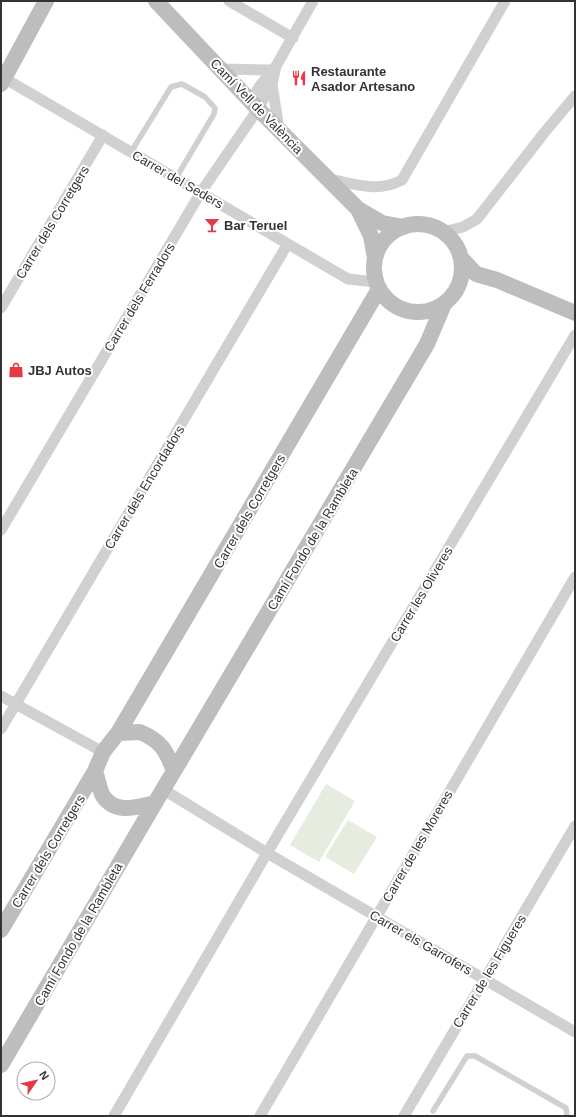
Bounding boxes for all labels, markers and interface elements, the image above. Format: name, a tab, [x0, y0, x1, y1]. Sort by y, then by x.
street label: Camí Vell de València	[207, 56, 306, 158]
place label: Restaurante Asador Artesano	[311, 64, 415, 94]
restaurant icon: Restaurante Asador Artesano	[290, 69, 308, 87]
street label: Carrer del Seders	[130, 147, 226, 212]
street label: Carrer dels Corretgers	[13, 163, 92, 282]
bar icon: Bar Teruel	[203, 216, 221, 234]
place label: Bar Teruel	[224, 218, 287, 233]
street label: Carrer dels Ferradors	[101, 240, 178, 354]
shop icon: JBJ Autos	[7, 361, 25, 379]
place label: JBJ Autos	[28, 363, 92, 378]
street label: Carrer dels Encordadors	[102, 422, 188, 552]
street label: Carrer dels Corretgers	[211, 451, 289, 571]
street label: Camí Fondo de la Rambleta	[264, 465, 361, 613]
street label: Carrer les Oliveres	[387, 544, 456, 645]
street label: Carrer de les Moreres	[379, 787, 456, 905]
street label: Carrer dels Corretgers	[9, 792, 88, 911]
street label: Camí Fondo de la Rambleta	[31, 859, 126, 1008]
street label: Carrer els Garrofers	[367, 907, 475, 978]
street label: Carrer de les Figueres	[450, 912, 529, 1031]
north arrow	[16, 1061, 56, 1101]
text: N	[37, 1069, 52, 1082]

